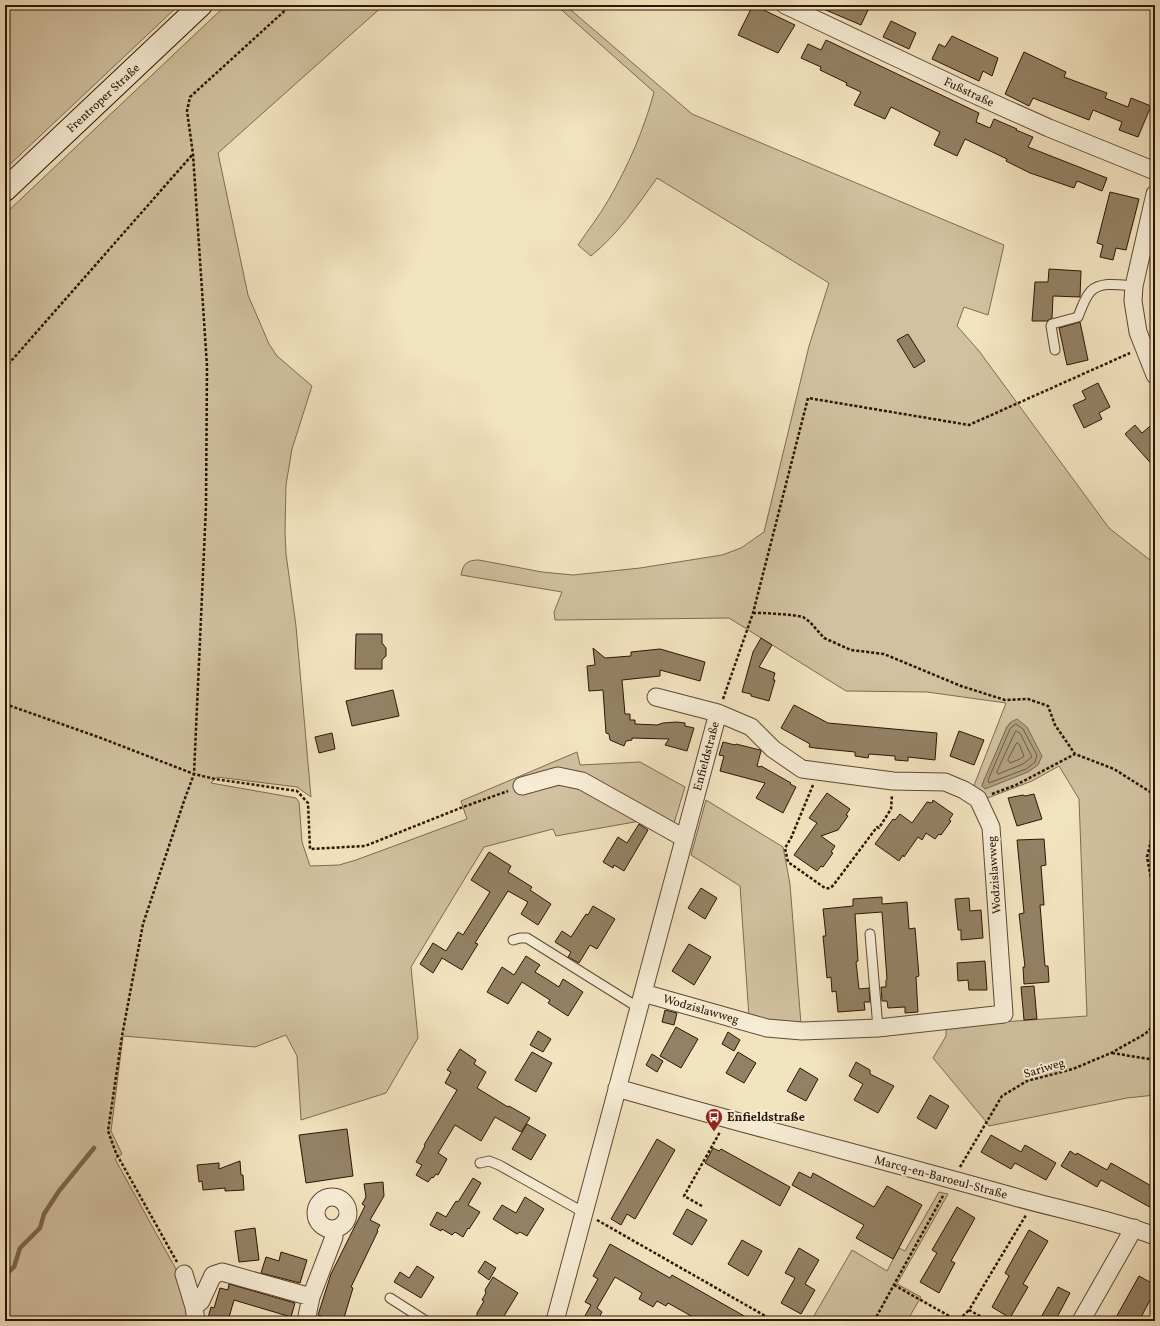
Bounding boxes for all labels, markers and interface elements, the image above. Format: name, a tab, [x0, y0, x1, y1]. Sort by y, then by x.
street label: Frentroper Straße	[64, 60, 144, 137]
street label: Fußstraße	[941, 74, 996, 112]
street label: Enfieldstraße	[690, 720, 724, 793]
street label: Wodzislawweg	[984, 835, 1006, 915]
street label: Wodzislawweg	[661, 991, 741, 1028]
street label: Sariweg	[1022, 1055, 1067, 1083]
bus stop icon: Enfieldstraße	[704, 1107, 724, 1132]
place label: Enfieldstraße	[727, 1110, 805, 1126]
street label: Marcq-en-Baroeul-Straße	[872, 1152, 1009, 1204]

